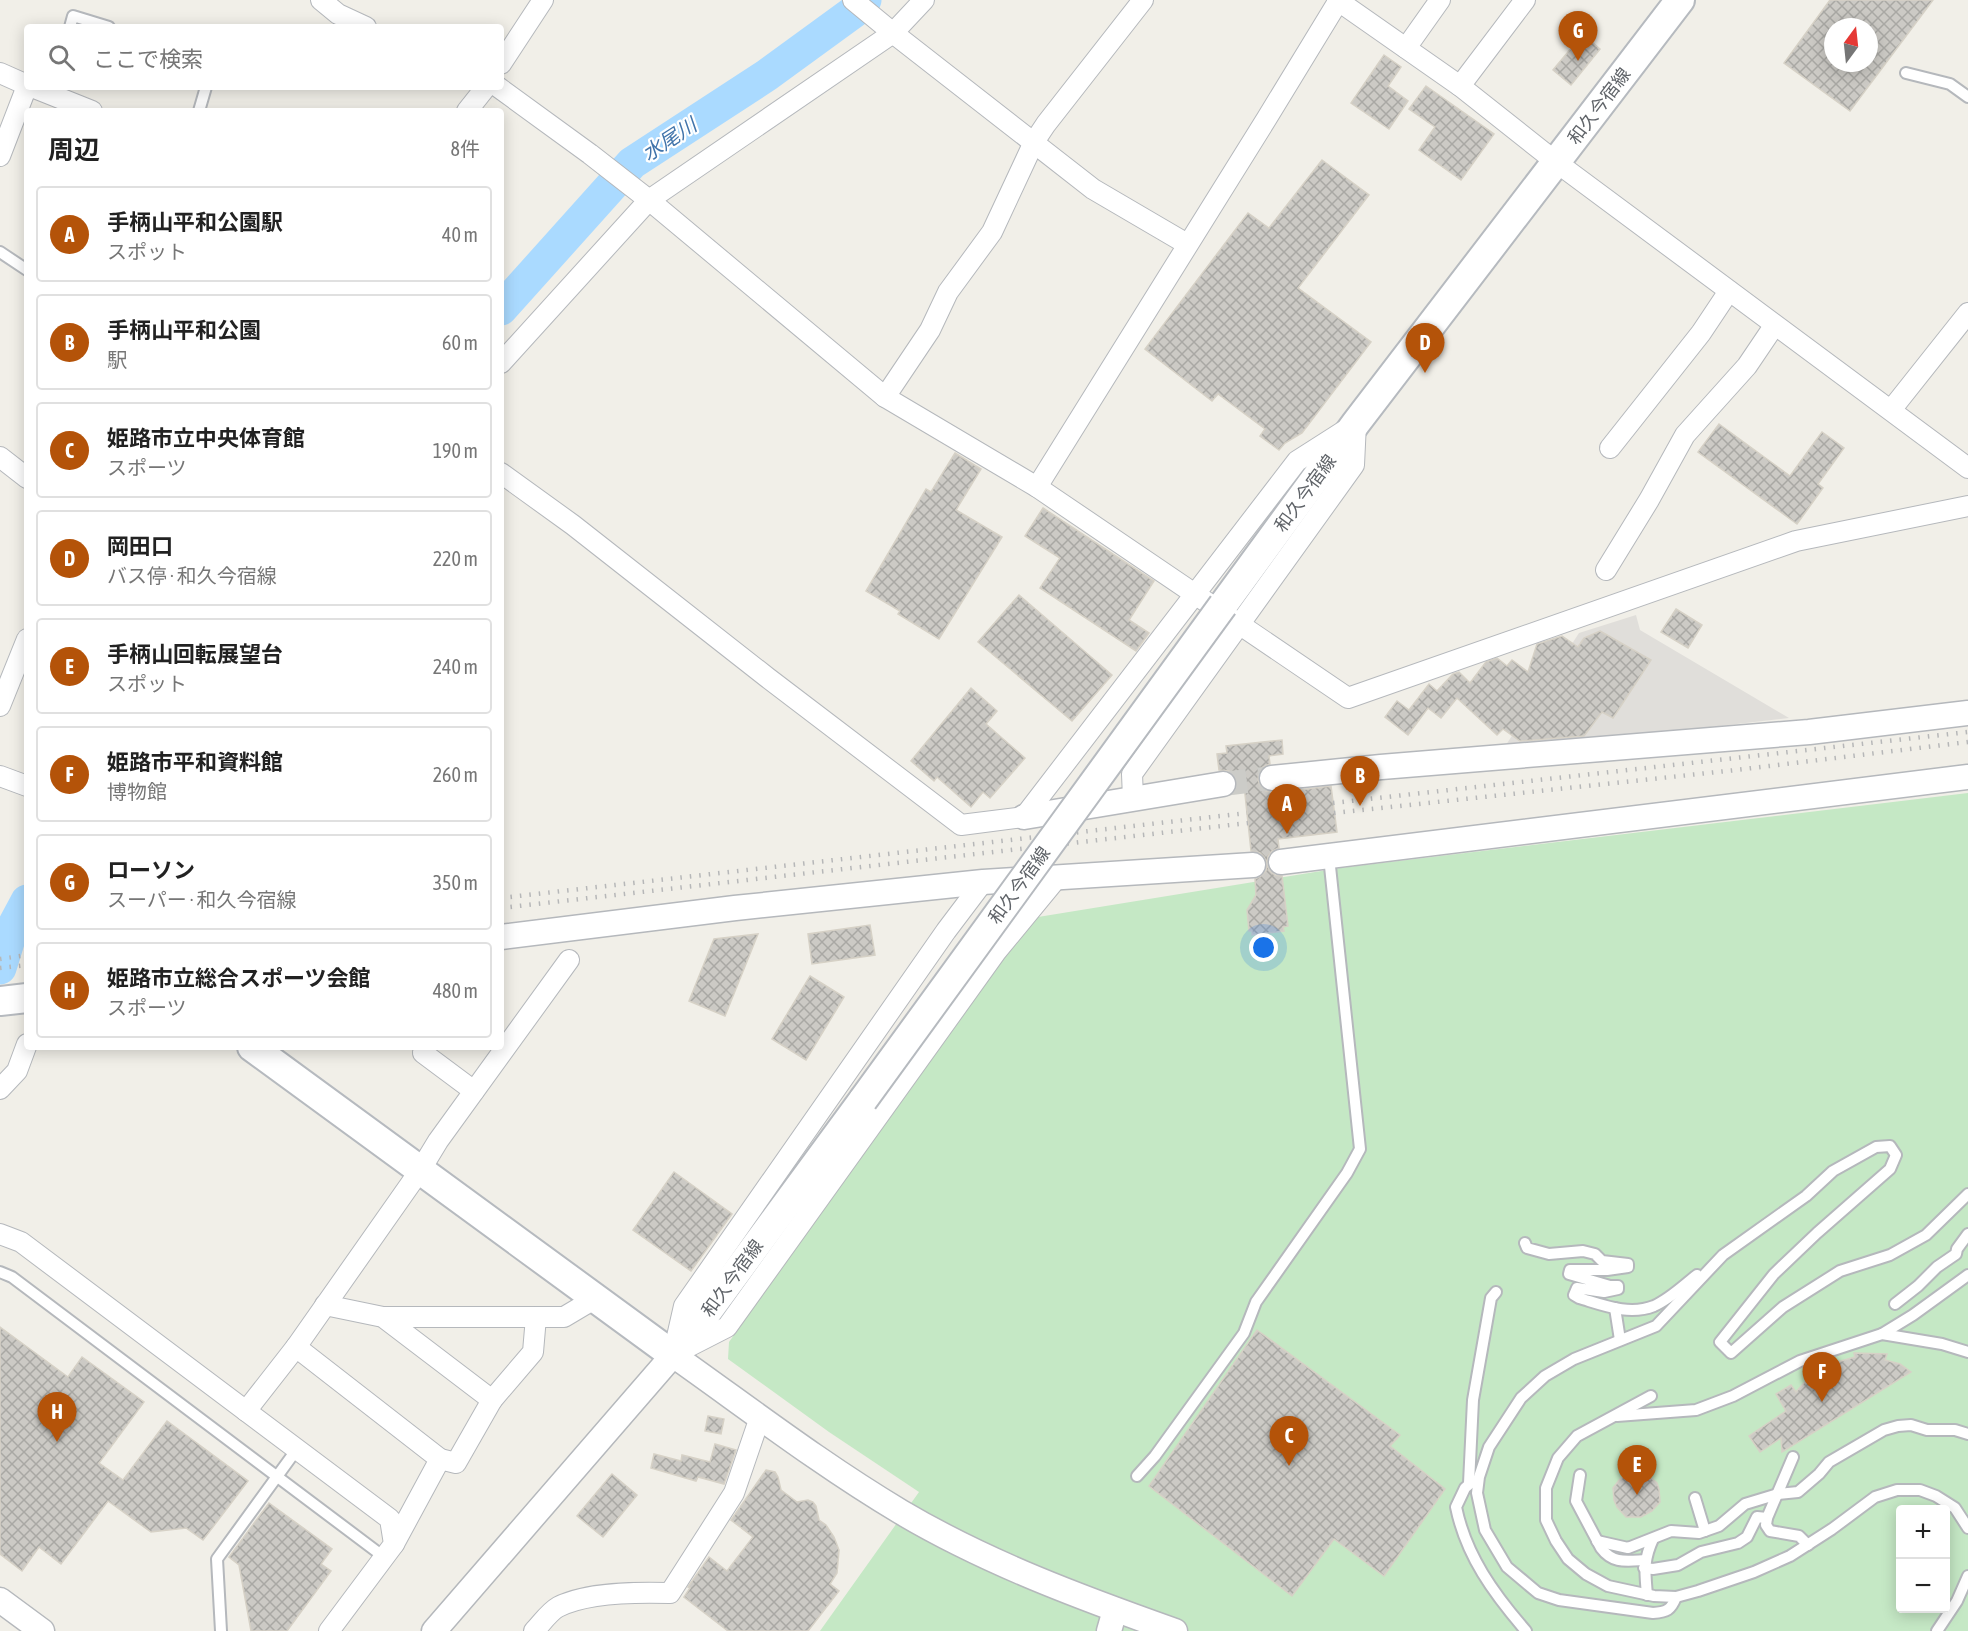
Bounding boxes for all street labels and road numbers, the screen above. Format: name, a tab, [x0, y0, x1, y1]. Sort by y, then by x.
street label: 和久今宿線	[1564, 64, 1634, 148]
street label: 和久今宿線	[1270, 450, 1340, 536]
street label: 和久今宿線	[984, 842, 1054, 928]
street label: 和久今宿線	[697, 1235, 767, 1321]

